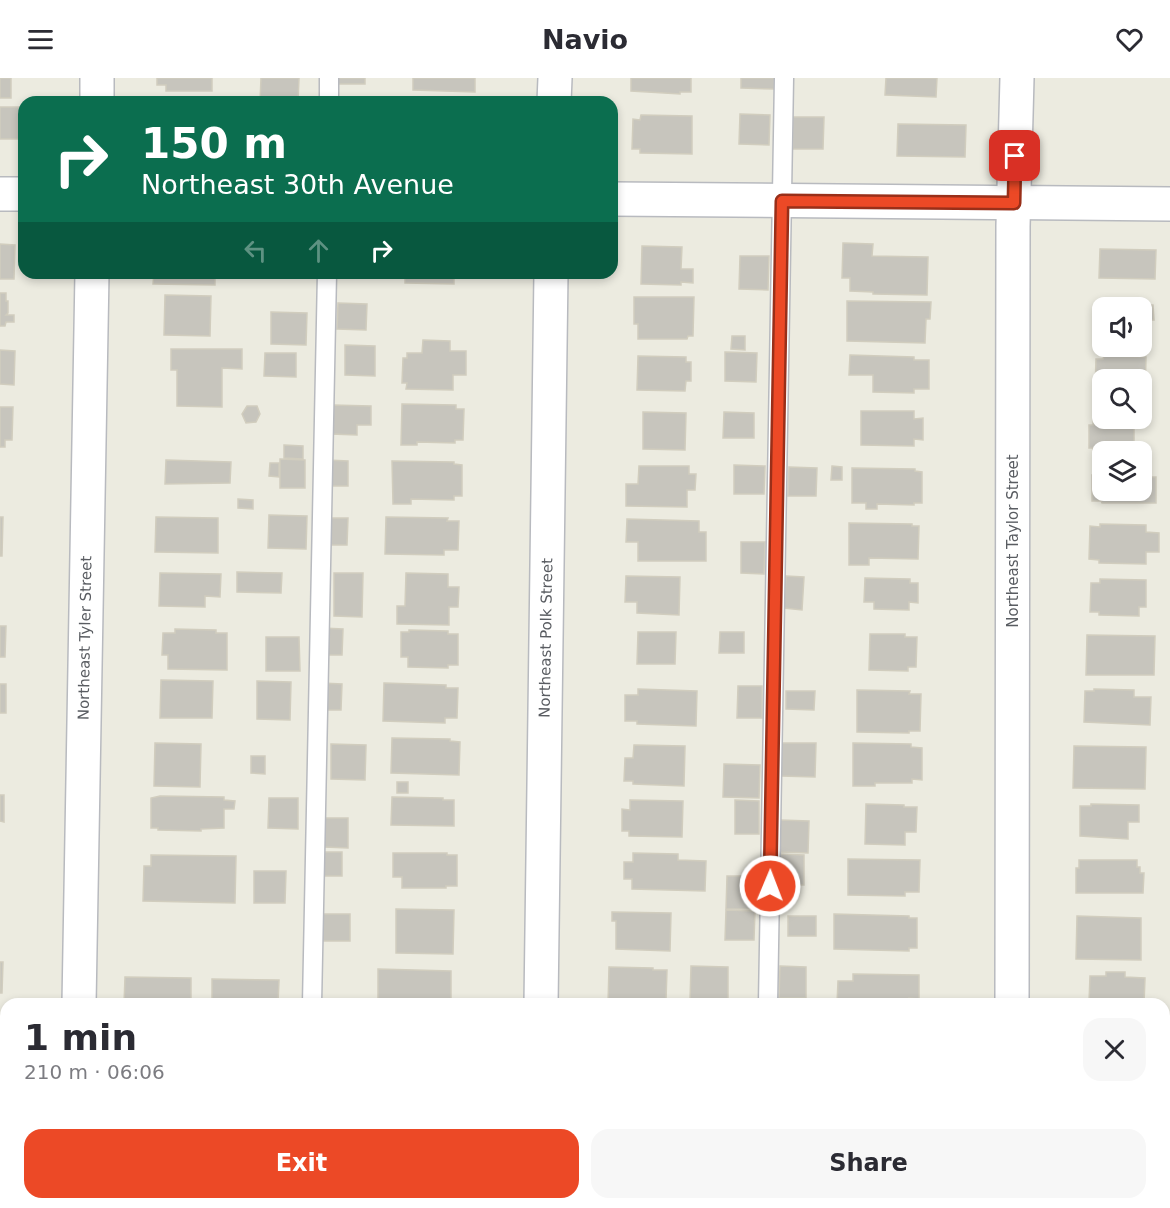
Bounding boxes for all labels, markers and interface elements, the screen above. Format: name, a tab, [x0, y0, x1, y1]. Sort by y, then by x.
icon: menu	[24, 23, 57, 56]
icon: heart	[1113, 23, 1146, 56]
text: Navio	[542, 24, 628, 55]
text: 150 m	[141, 119, 287, 168]
icon: right	[42, 120, 120, 198]
pin	[989, 130, 1040, 181]
icon: arrive	[998, 139, 1031, 172]
text: Northeast 30th Avenue	[141, 169, 454, 200]
icon: left	[239, 234, 272, 267]
icon: ahead	[302, 234, 335, 267]
icon: right	[365, 234, 398, 267]
map controls	[1092, 297, 1152, 501]
button: sound	[1092, 297, 1152, 357]
button: search	[1092, 369, 1152, 429]
button: layers	[1092, 441, 1152, 501]
street label: Northeast Taylor Street	[1004, 454, 1022, 628]
street label: Northeast Tyler Street	[75, 556, 95, 720]
street label: Northeast Polk Street	[536, 558, 556, 718]
position arrow	[738, 854, 802, 918]
text: 1 min	[24, 1017, 137, 1058]
button: close	[1083, 1018, 1146, 1081]
text: 210 m · 06:06	[24, 1060, 165, 1084]
button: Exit	[24, 1129, 579, 1198]
button: Share	[591, 1129, 1146, 1198]

